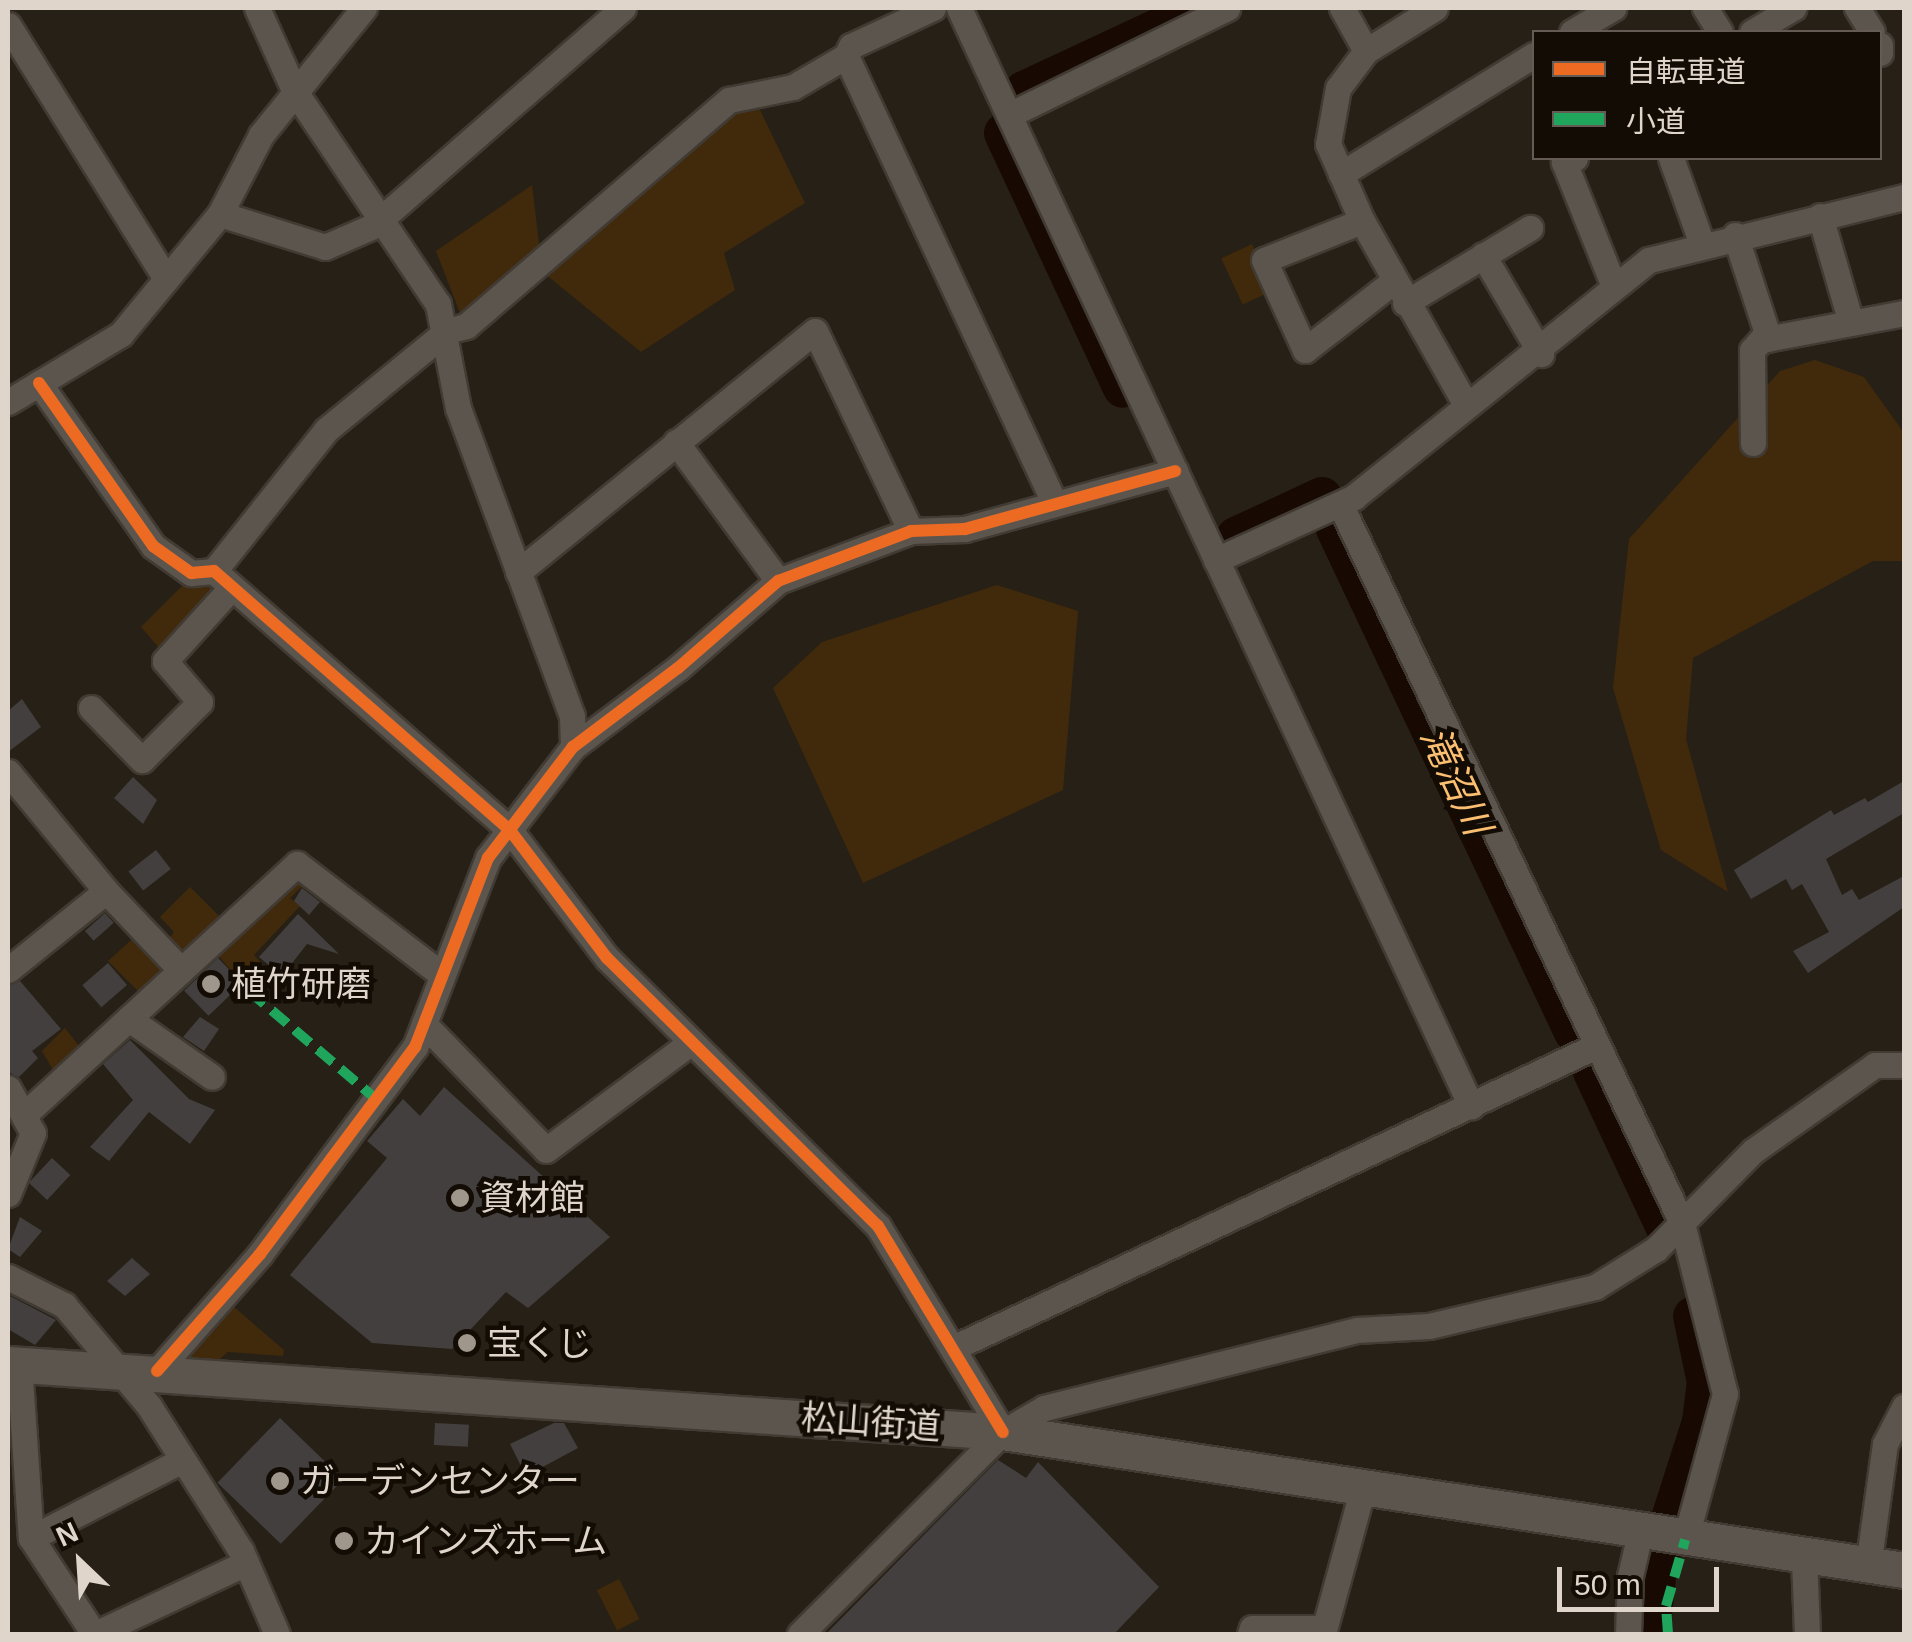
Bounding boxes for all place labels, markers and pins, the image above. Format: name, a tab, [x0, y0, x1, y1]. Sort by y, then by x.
place label: 植竹研磨	[231, 963, 371, 1005]
marker: 植竹研磨	[200, 973, 222, 995]
place label: 資材館	[480, 1177, 585, 1219]
marker: 資材館	[449, 1187, 471, 1209]
place label: 宝くじ	[487, 1322, 592, 1364]
marker: 宝くじ	[456, 1332, 478, 1354]
place label: ガーデンセンター	[300, 1460, 580, 1502]
marker: ガーデンセンター	[269, 1470, 291, 1492]
place label: カインズホーム	[364, 1520, 609, 1562]
marker: カインズホーム	[333, 1530, 355, 1552]

